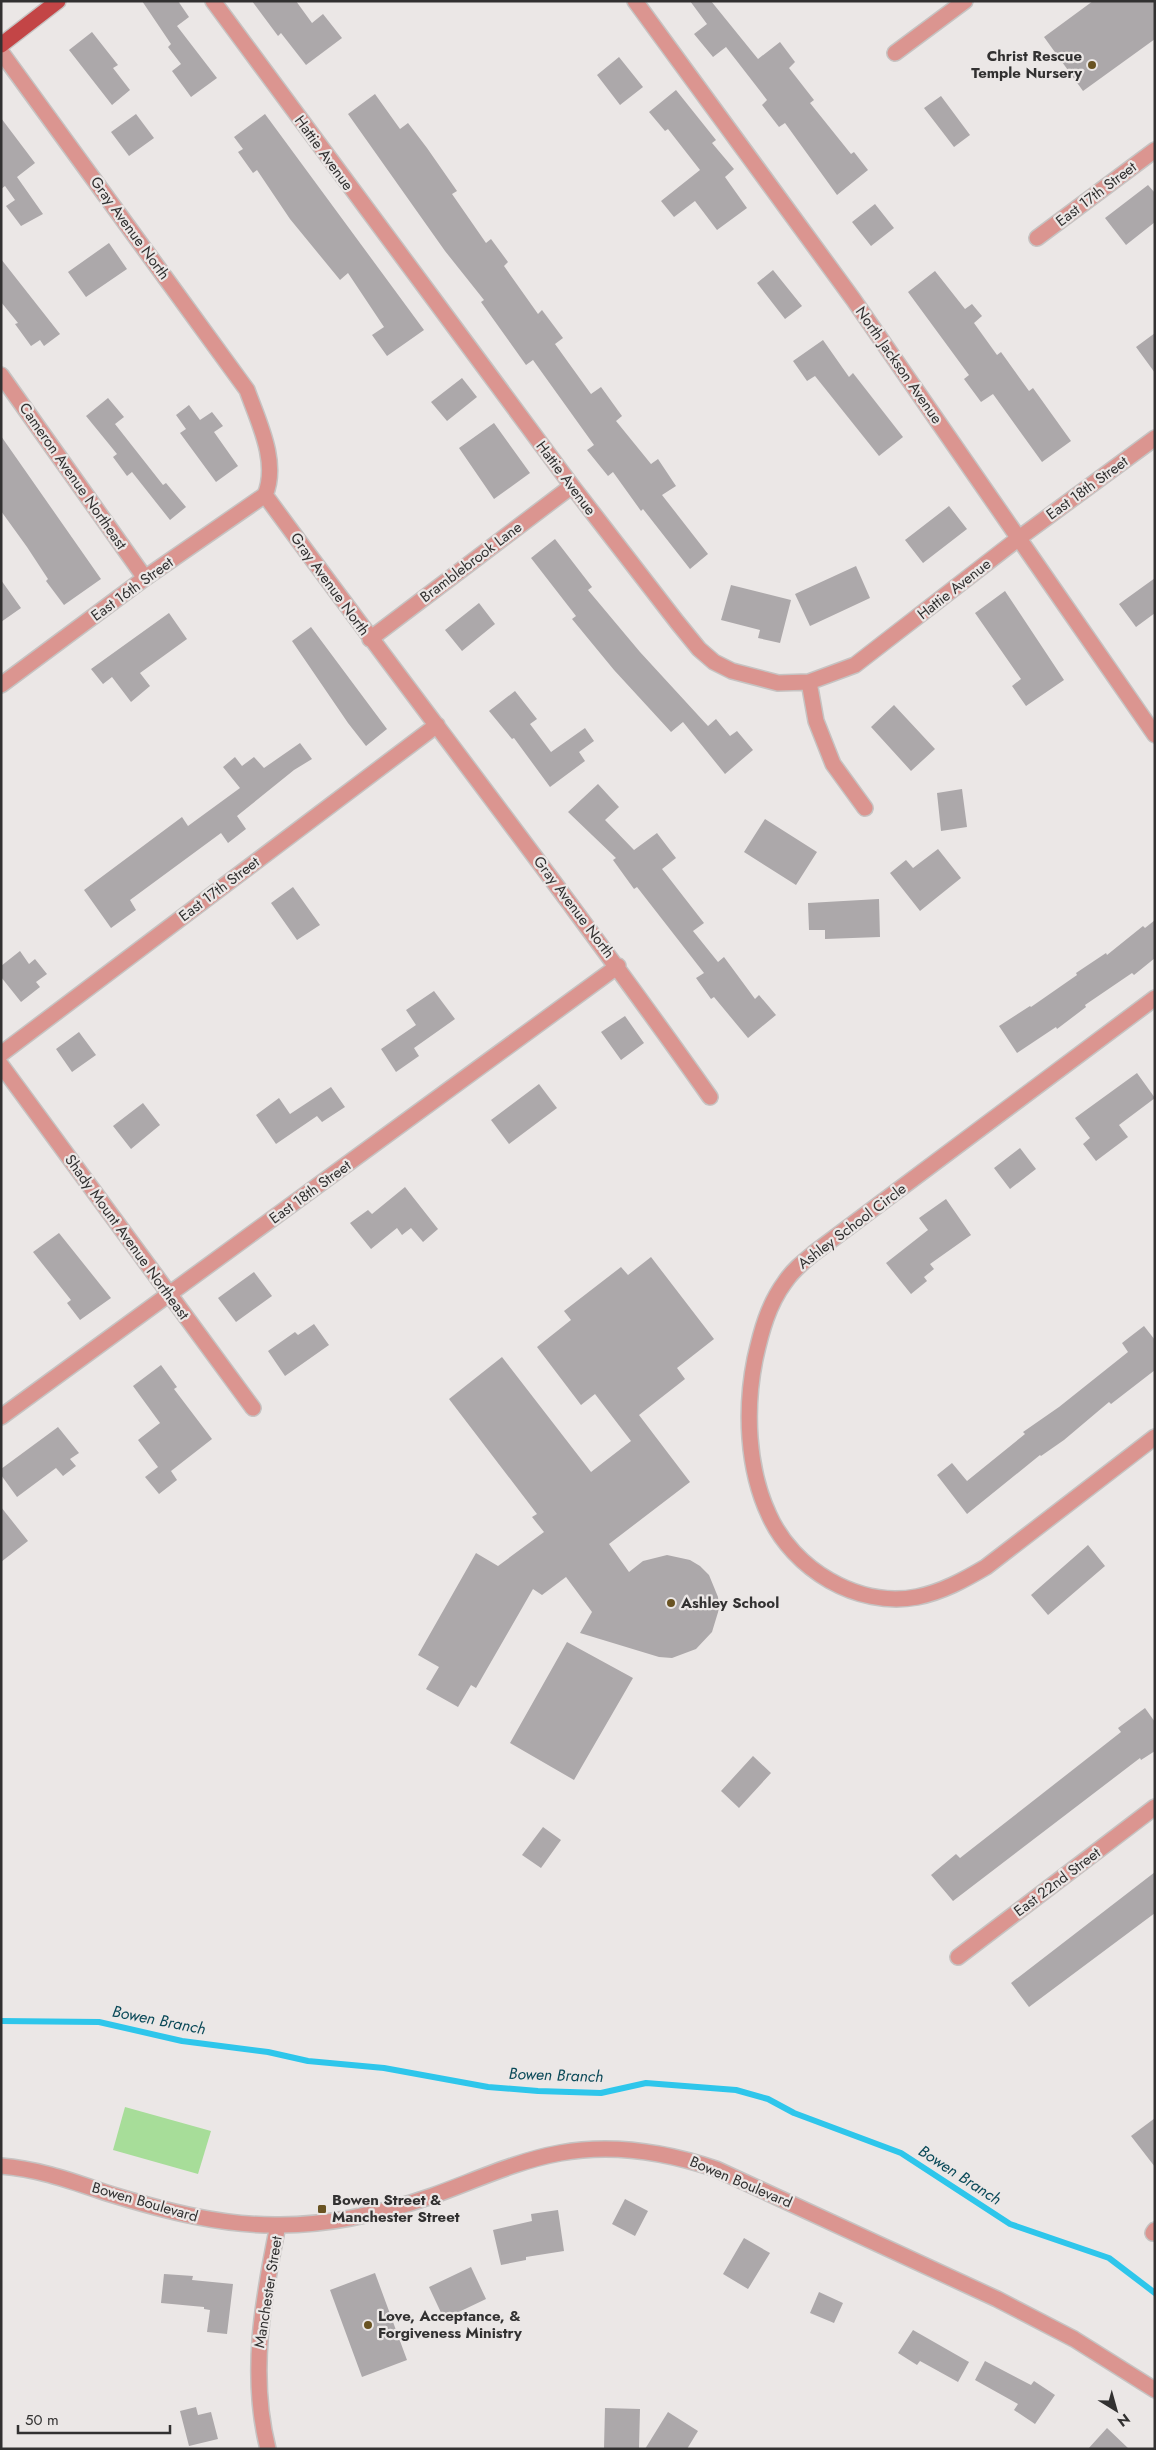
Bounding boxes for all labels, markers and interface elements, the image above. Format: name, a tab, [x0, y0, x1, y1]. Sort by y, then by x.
place label: Christ Rescue Temple Nursery	[971, 45, 1082, 84]
marker: Christ Rescue Temple Nursery	[1086, 59, 1098, 71]
street label: Hattie Avenue	[289, 111, 359, 195]
street label: East 17th Street	[1051, 156, 1141, 232]
street label: Gray Avenue North	[85, 172, 175, 284]
street label: North Jackson Avenue	[850, 302, 948, 428]
street label: Cameron Avenue Northeast	[14, 398, 132, 554]
street label: Hattie Avenue	[531, 436, 601, 520]
street label: East 18th Street	[1042, 451, 1133, 525]
street label: Bramblebrook Lane	[415, 516, 527, 608]
street label: Gray Avenue North	[285, 528, 375, 640]
street label: East 16th Street	[86, 551, 178, 626]
street label: Hattie Avenue	[913, 553, 996, 625]
street label: East 17th Street	[174, 851, 264, 927]
street label: Gray Avenue North	[528, 851, 620, 963]
street label: Shady Mount Avenue Northeast	[59, 1150, 195, 1324]
street label: East 18th Street	[265, 1155, 356, 1229]
street label: Ashley School Circle	[793, 1178, 911, 1274]
place label: Ashley School	[680, 1592, 779, 1614]
marker: Ashley School	[665, 1597, 677, 1609]
street label: East 22nd Street	[1009, 1842, 1105, 1922]
water label: Bowen Branch	[110, 2000, 208, 2040]
water label: Bowen Branch	[508, 2062, 604, 2088]
water label: Bowen Branch	[914, 2140, 1006, 2210]
street label: Bowen Boulevard	[686, 2151, 796, 2213]
street label: Bowen Boulevard	[89, 2176, 201, 2228]
place label: Bowen Street & Manchester Street	[332, 2189, 460, 2228]
marker: Bowen Street & Manchester Street	[316, 2203, 328, 2215]
street label: Manchester Street	[248, 2234, 288, 2349]
place label: Love, Acceptance, & Forgiveness Ministry	[378, 2305, 522, 2344]
marker: Love, Acceptance, & Forgiveness Ministry	[362, 2319, 374, 2331]
north arrow	[1091, 2385, 1141, 2435]
scale bar	[18, 2402, 170, 2434]
text: 50 m	[25, 2409, 59, 2431]
text: N	[1113, 2409, 1134, 2432]

